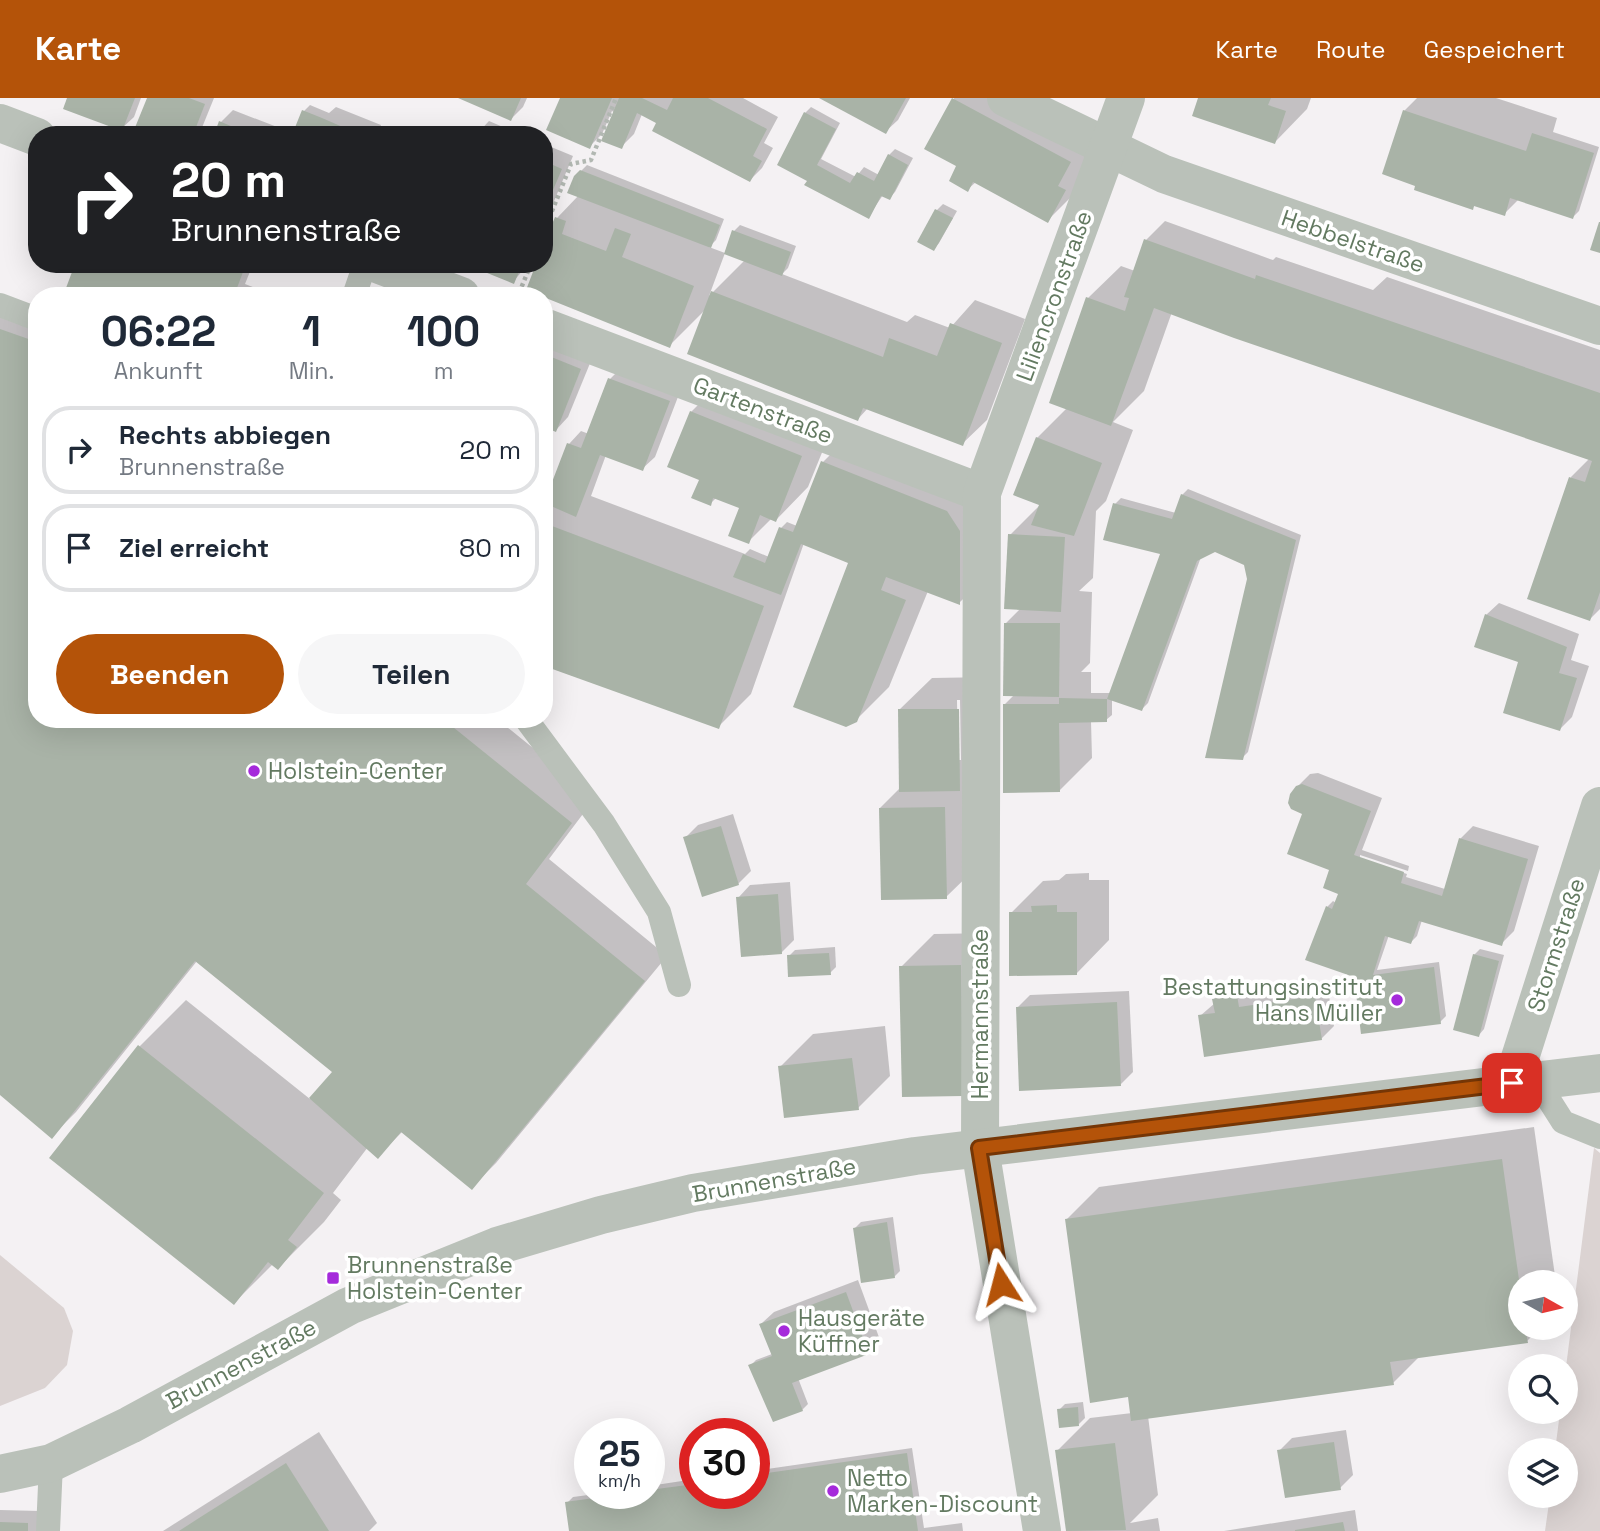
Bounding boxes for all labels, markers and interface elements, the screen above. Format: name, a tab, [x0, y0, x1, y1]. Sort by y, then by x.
text: Karte	[35, 28, 121, 70]
text: Karte	[1216, 34, 1278, 65]
text: Route	[1316, 34, 1385, 65]
text: Gespeichert	[1423, 34, 1565, 65]
text: 20 m	[171, 149, 286, 211]
icon: right	[56, 154, 147, 245]
street label: Hebbelstraße	[1277, 202, 1429, 280]
street label: Liliencronstraße	[1009, 207, 1099, 385]
text: Brunnenstraße	[171, 210, 402, 250]
text: 06:22	[101, 305, 216, 358]
text: 1	[302, 305, 321, 358]
text: 100	[407, 305, 480, 358]
text: Ankunft	[114, 356, 203, 386]
text: Min.	[289, 356, 334, 386]
text: m	[434, 356, 454, 386]
street label: Gartenstraße	[689, 370, 837, 450]
text: Rechts abbiegen	[119, 418, 331, 452]
icon: right	[60, 431, 98, 469]
text: 20 m	[460, 433, 521, 467]
text: Brunnenstraße	[119, 452, 285, 482]
icon: arrive	[60, 529, 98, 567]
text: Ziel erreicht	[119, 531, 269, 565]
text: 80 m	[459, 531, 521, 565]
button: Beenden	[56, 634, 284, 714]
button: Teilen	[298, 634, 525, 714]
place label: Holstein-Center	[268, 756, 443, 786]
marker: Holstein-Center	[246, 763, 262, 779]
street label: Stormstraße	[1520, 874, 1592, 1016]
street label: Hermannstraße	[965, 929, 995, 1099]
place label: Bestattungsinstitut Hans Müller	[1162, 972, 1383, 1028]
marker: Bestattungsinstitut Hans Müller	[1389, 992, 1405, 1008]
pin	[1482, 1053, 1542, 1113]
icon: arrive	[1493, 1064, 1531, 1102]
street label: Brunnenstraße	[690, 1151, 858, 1209]
position arrow	[964, 1247, 1038, 1321]
place label: Brunnenstraße Holstein-Center	[347, 1250, 522, 1306]
marker: Brunnenstraße Holstein-Center	[325, 1270, 341, 1286]
north arrow	[1508, 1270, 1578, 1340]
map controls	[1508, 1270, 1578, 1508]
place label: Hausgeräte Küffner	[798, 1303, 925, 1359]
street label: Brunnenstraße	[161, 1312, 321, 1416]
marker: Hausgeräte Küffner	[776, 1323, 792, 1339]
button: search	[1508, 1354, 1578, 1424]
speed limit sign: 30	[679, 1418, 770, 1509]
text: 25	[599, 1432, 640, 1476]
button: layers	[1508, 1438, 1578, 1508]
place label: Netto Marken-Discount	[847, 1463, 1038, 1519]
text: km/h	[598, 1469, 641, 1492]
marker: Netto Marken-Discount	[825, 1483, 841, 1499]

